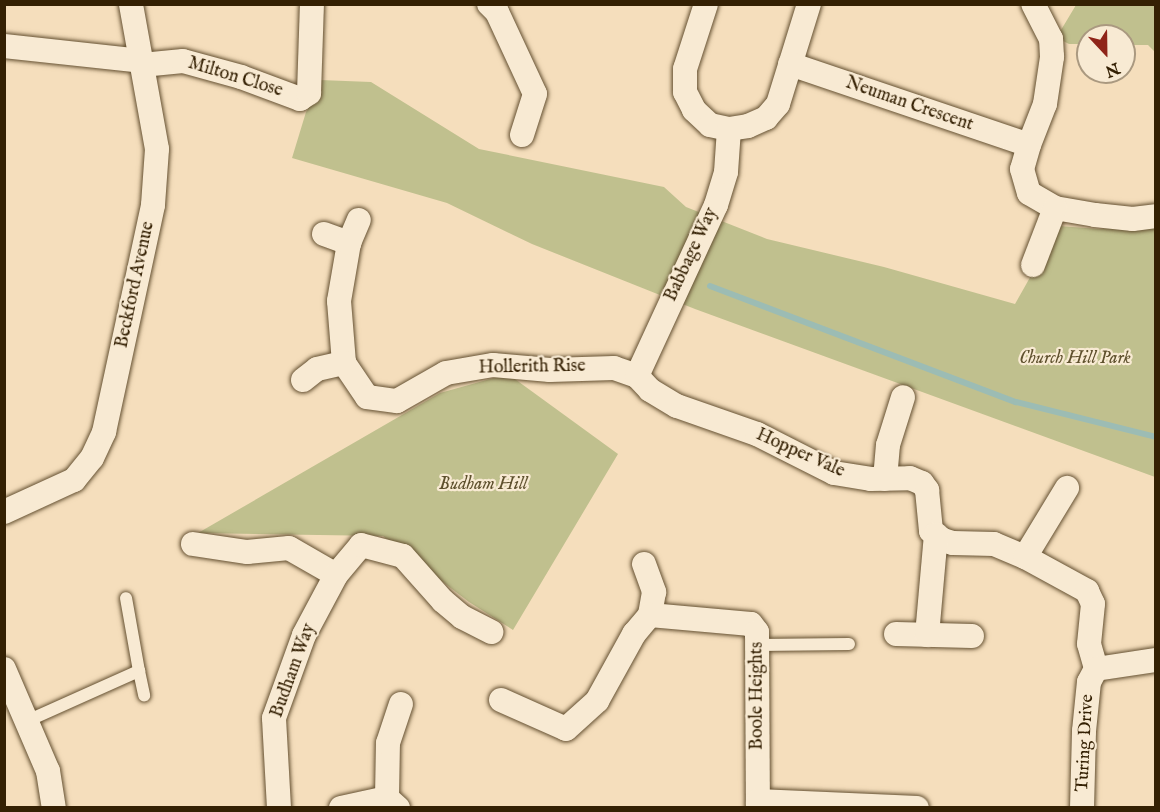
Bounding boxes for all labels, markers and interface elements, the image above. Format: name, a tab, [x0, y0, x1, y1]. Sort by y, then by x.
north arrow	[1076, 24, 1136, 84]
street label: Milton Close	[185, 53, 285, 103]
text: N	[1102, 57, 1122, 81]
street label: Neuman Crescent	[842, 73, 976, 137]
street label: Babbage Way	[661, 205, 723, 305]
street label: Beckford Avenue	[112, 220, 160, 350]
park label: Church Hill Park	[1019, 348, 1131, 370]
street label: Hollerith Rise	[478, 356, 586, 380]
street label: Hopper Vale	[752, 425, 848, 483]
park label: Budham Hill	[439, 474, 527, 496]
street label: Budham Way	[267, 621, 321, 721]
street label: Boole Heights	[747, 642, 769, 750]
street label: Turing Drive	[1073, 694, 1099, 792]

